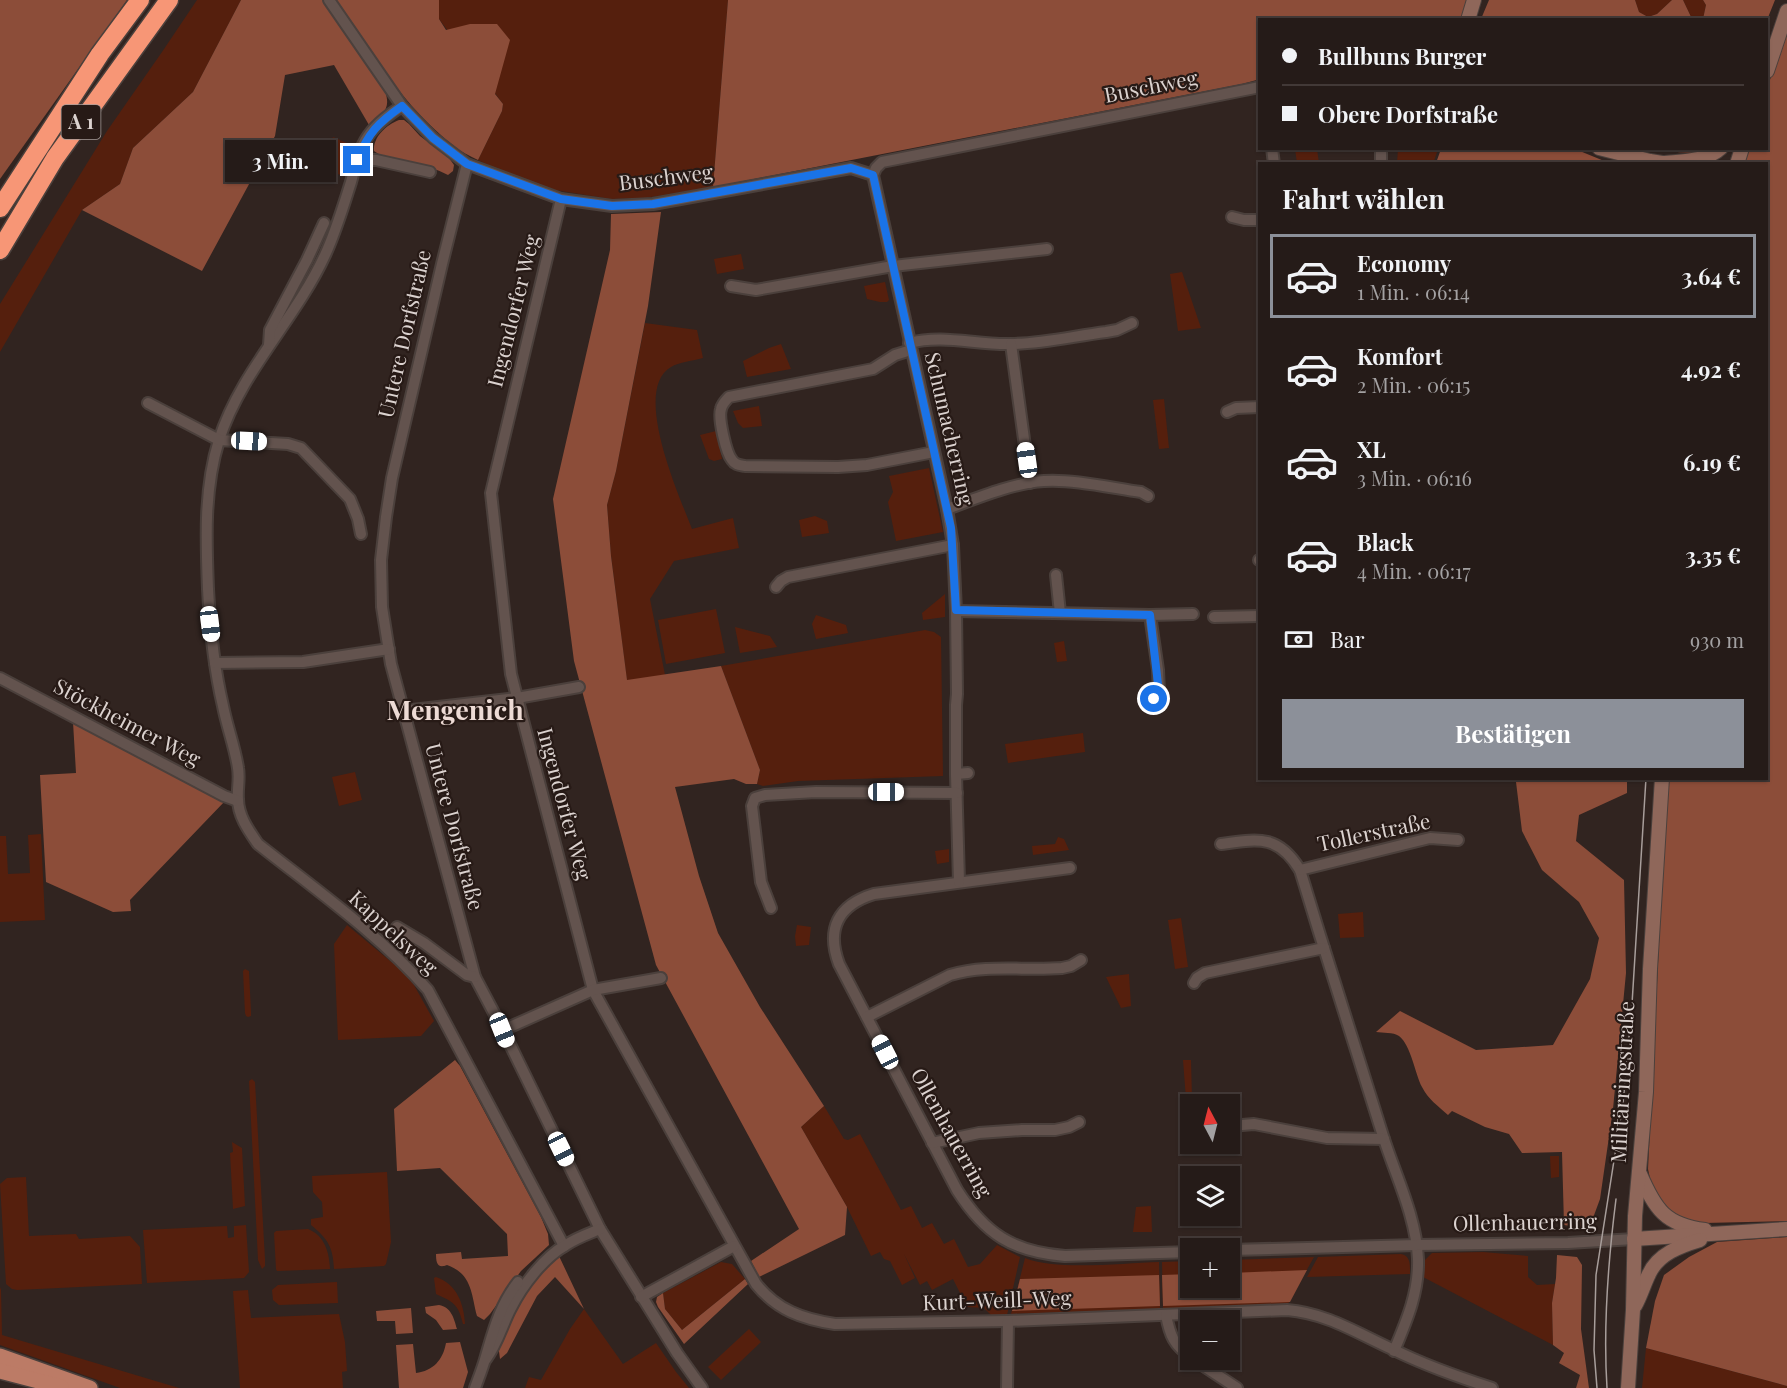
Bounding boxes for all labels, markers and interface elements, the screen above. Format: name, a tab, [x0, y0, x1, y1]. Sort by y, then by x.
text: Bullbuns Burger	[1318, 41, 1486, 71]
street label: Buschweg	[1101, 62, 1200, 108]
text: Obere Dorfstraße	[1318, 99, 1498, 129]
road number: A 1	[62, 105, 100, 139]
callout: 3 Min.	[225, 139, 336, 181]
route end	[343, 146, 370, 173]
text: 3 Min.	[252, 147, 309, 174]
street label: Buschweg	[617, 156, 714, 196]
text: Fahrt wählen	[1282, 180, 1445, 216]
street label: Ingendorfer Weg	[480, 231, 545, 390]
street label: Untere Dorfstraße	[370, 247, 436, 420]
text: Economy	[1357, 248, 1451, 278]
icon: car	[1285, 249, 1339, 303]
text: 3.64 €	[1681, 261, 1741, 291]
text: 1 Min. · 06:14	[1357, 278, 1470, 305]
text: Komfort	[1357, 341, 1442, 371]
icon: car	[1285, 342, 1339, 396]
street label: Schumacherring	[920, 349, 982, 508]
text: 4.92 €	[1681, 354, 1741, 384]
text: 2 Min. · 06:15	[1357, 371, 1470, 398]
car	[231, 431, 267, 451]
text: XL	[1357, 434, 1386, 464]
icon: car	[1285, 435, 1339, 489]
car	[1016, 441, 1038, 479]
text: 6.19 €	[1683, 447, 1741, 477]
text: 3 Min. · 06:16	[1357, 464, 1472, 491]
text: Black	[1357, 527, 1414, 557]
icon: car	[1285, 528, 1339, 582]
text: 3.35 €	[1685, 540, 1741, 570]
text: 4 Min. · 06:17	[1357, 557, 1471, 584]
car	[199, 605, 221, 643]
icon: cash	[1282, 623, 1315, 656]
text: Bar	[1330, 624, 1364, 654]
text: 930 m	[1690, 626, 1744, 653]
street label: Stöckheimer Weg	[50, 671, 206, 772]
route start	[1140, 685, 1167, 712]
district label: Mengenich	[386, 691, 524, 727]
button: Bestätigen	[1282, 699, 1744, 768]
street label: Ingendorfer Weg	[532, 724, 600, 883]
street label: Untere Dorfstraße	[420, 740, 492, 913]
car	[868, 783, 904, 801]
street label: Tollerstraße	[1315, 805, 1433, 857]
street label: Kappelsweg	[344, 883, 445, 980]
street label: Militärringstraße	[1603, 1000, 1639, 1164]
car	[487, 1010, 517, 1050]
car	[869, 1032, 901, 1072]
street label: Ollenhauerring	[906, 1062, 1000, 1202]
north arrow	[1180, 1094, 1240, 1154]
map controls	[1180, 1094, 1240, 1370]
car	[545, 1129, 577, 1169]
button: layers	[1180, 1166, 1240, 1226]
street label: Ollenhauerring	[1453, 1206, 1597, 1236]
button: +	[1180, 1238, 1240, 1298]
street label: Kurt-Weill-Weg	[922, 1282, 1072, 1316]
button: −	[1180, 1310, 1240, 1370]

